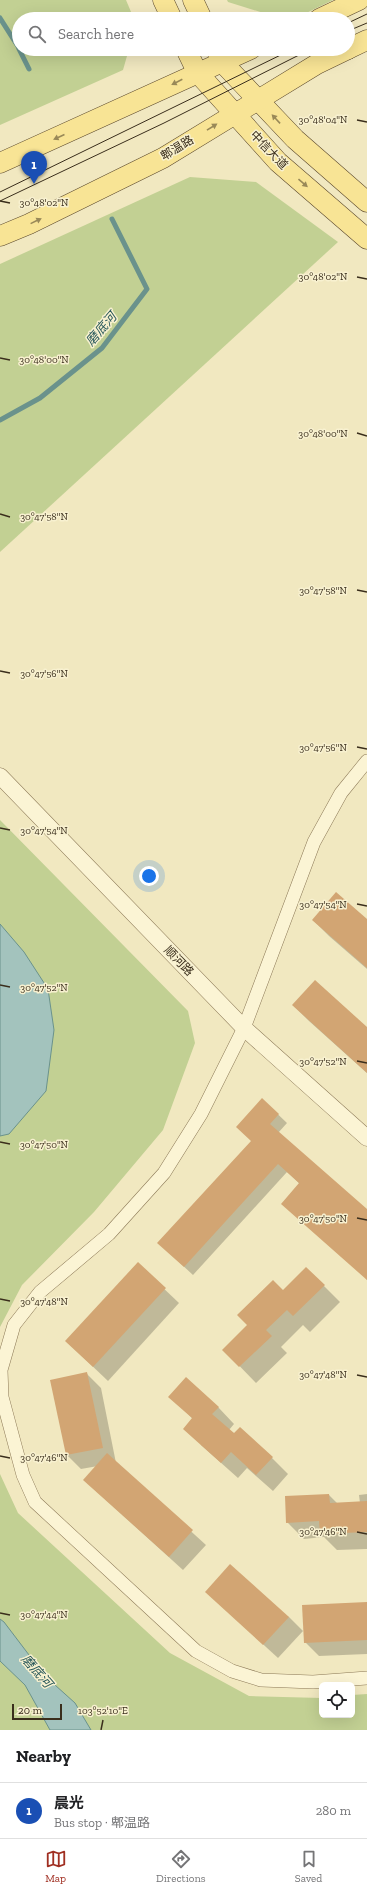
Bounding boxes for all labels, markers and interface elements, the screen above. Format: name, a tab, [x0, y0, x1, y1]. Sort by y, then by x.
search box	[12, 12, 355, 56]
icon: search	[26, 23, 48, 45]
text: Search here	[58, 25, 134, 43]
one-way arrow	[172, 79, 183, 85]
one-way arrow	[271, 114, 281, 124]
text: 30°48'04"N	[299, 114, 348, 126]
one-way arrow	[206, 123, 218, 130]
street label: 中信大道	[247, 128, 291, 172]
street label: 郫温路	[158, 133, 196, 163]
one-way arrow	[53, 134, 65, 140]
pin: 1	[21, 151, 47, 184]
one-way arrow	[298, 178, 307, 187]
text: 30°48'02"N	[20, 197, 69, 209]
one-way arrow	[30, 218, 42, 224]
text: 30°48'02"N	[299, 271, 348, 283]
water label: 磨底河	[83, 307, 121, 349]
text: 30°48'00"N	[19, 354, 69, 366]
text: 30°48'00"N	[298, 428, 348, 440]
text: 30°47'58"N	[20, 511, 68, 523]
text: 30°47'58"N	[299, 585, 347, 597]
text: 30°47'56"N	[20, 668, 68, 680]
text: 30°47'56"N	[299, 742, 347, 754]
text: 30°47'54"N	[20, 825, 68, 837]
your location	[139, 866, 159, 886]
text: 30°47'54"N	[299, 899, 347, 911]
street label: 顺河路	[161, 943, 197, 979]
text: 30°47'52"N	[20, 982, 68, 994]
text: 30°47'52"N	[299, 1056, 347, 1068]
text: 30°47'50"N	[20, 1139, 69, 1151]
text: 30°47'50"N	[299, 1213, 348, 1225]
text: 30°47'48"N	[20, 1296, 68, 1308]
text: 30°47'48"N	[299, 1369, 347, 1381]
text: 30°47'46"N	[20, 1452, 68, 1464]
text: 30°47'46"N	[299, 1526, 347, 1538]
text: 30°47'44"N	[20, 1609, 68, 1621]
water label: 磨底河	[19, 1651, 57, 1693]
map controls	[319, 1682, 355, 1718]
button: locate	[319, 1682, 355, 1718]
scale bar	[12, 1702, 62, 1721]
text: 20 m	[18, 1704, 42, 1717]
text: 103°52'10"E	[78, 1705, 128, 1717]
text: Nearby	[16, 1746, 71, 1766]
text: 晨光	[54, 1794, 84, 1812]
text: 1	[26, 1803, 32, 1818]
text: 280 m	[316, 1803, 351, 1818]
text: Bus stop · 郫温路	[54, 1815, 150, 1830]
tab: Map	[45, 1848, 67, 1885]
tab: Directions	[156, 1848, 206, 1885]
tab: Saved	[295, 1848, 322, 1885]

